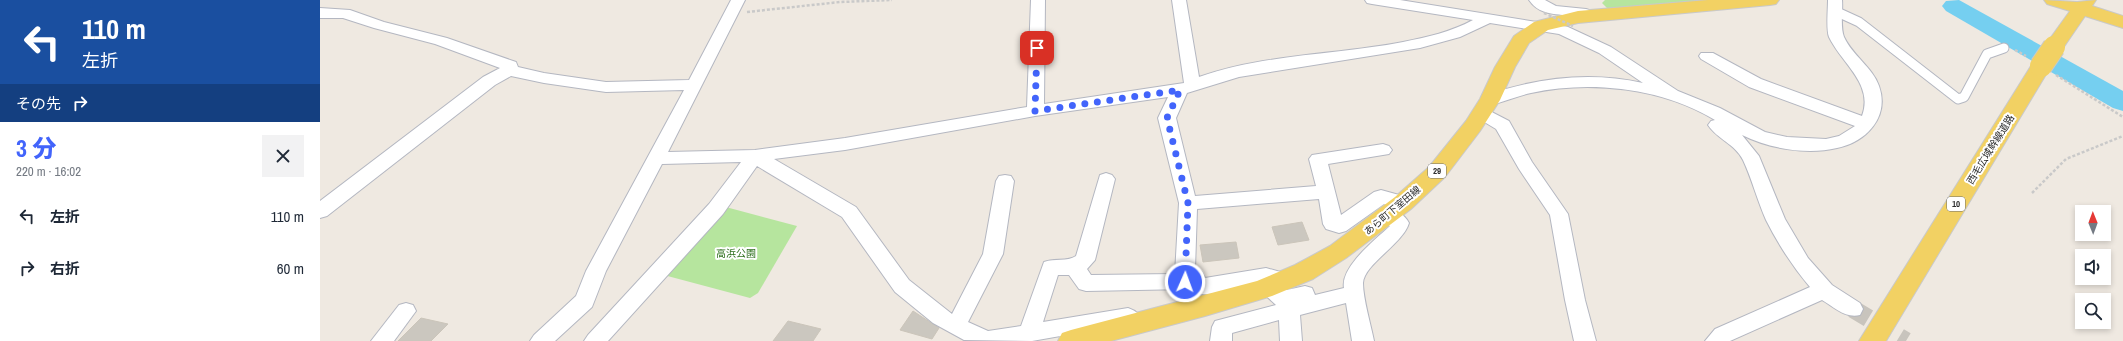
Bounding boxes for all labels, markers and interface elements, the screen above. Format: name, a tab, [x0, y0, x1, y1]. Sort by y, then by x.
text: 110 m	[82, 10, 146, 48]
icon: left	[16, 16, 68, 68]
pin	[1020, 31, 1054, 65]
icon: arrive	[1026, 37, 1048, 59]
text: 左折	[82, 48, 118, 73]
icon: right	[69, 92, 91, 114]
text: その先	[16, 93, 61, 114]
street label: 西毛広域幹線道路	[1964, 112, 2017, 187]
text: 3 分	[16, 132, 56, 164]
button: close	[262, 135, 304, 177]
text: 220 m · 16:02	[16, 163, 81, 180]
road number: 29	[1428, 164, 1446, 178]
street label: あら町下室田線	[1361, 183, 1423, 238]
road number: 10	[1947, 197, 1965, 211]
icon: left	[16, 205, 38, 227]
north arrow	[2075, 205, 2111, 241]
map controls	[2075, 205, 2111, 329]
text: 左折	[50, 206, 80, 227]
text: 110 m	[271, 206, 304, 227]
park label: 高浜公園	[716, 247, 756, 260]
button: sound	[2075, 249, 2111, 285]
icon: right	[16, 257, 38, 279]
text: 右折	[50, 258, 80, 279]
text: 60 m	[277, 258, 304, 279]
position arrow	[1164, 261, 1206, 303]
button: search	[2075, 293, 2111, 329]

